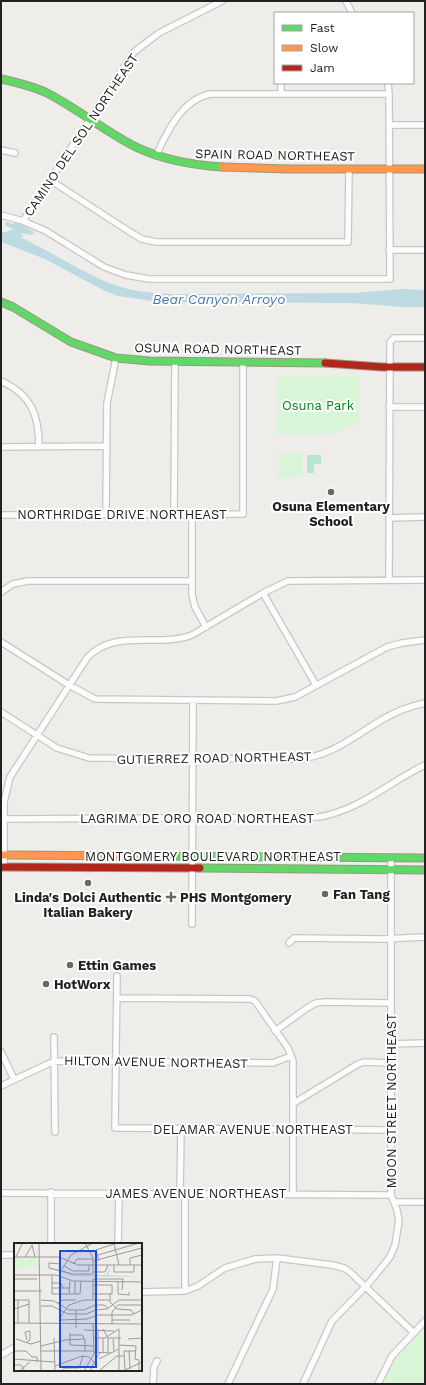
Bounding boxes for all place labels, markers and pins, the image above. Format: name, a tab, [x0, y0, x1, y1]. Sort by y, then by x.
marker: Osuna Elementary School	[326, 487, 336, 497]
place label: Osuna Elementary School	[272, 499, 391, 529]
marker: Linda's Dolci Authentic Italian Bakery	[83, 878, 93, 888]
place label: Fan Tang	[333, 887, 390, 902]
marker: Fan Tang	[320, 889, 330, 899]
place label: Linda's Dolci Authentic Italian Bakery	[14, 890, 162, 920]
place label: PHS Montgomery	[180, 890, 292, 905]
marker: PHS Montgomery	[165, 891, 177, 903]
place label: Ettin Games	[78, 958, 156, 973]
marker: Ettin Games	[65, 960, 75, 970]
place label: HotWorx	[54, 977, 111, 992]
marker: HotWorx	[41, 979, 51, 989]

